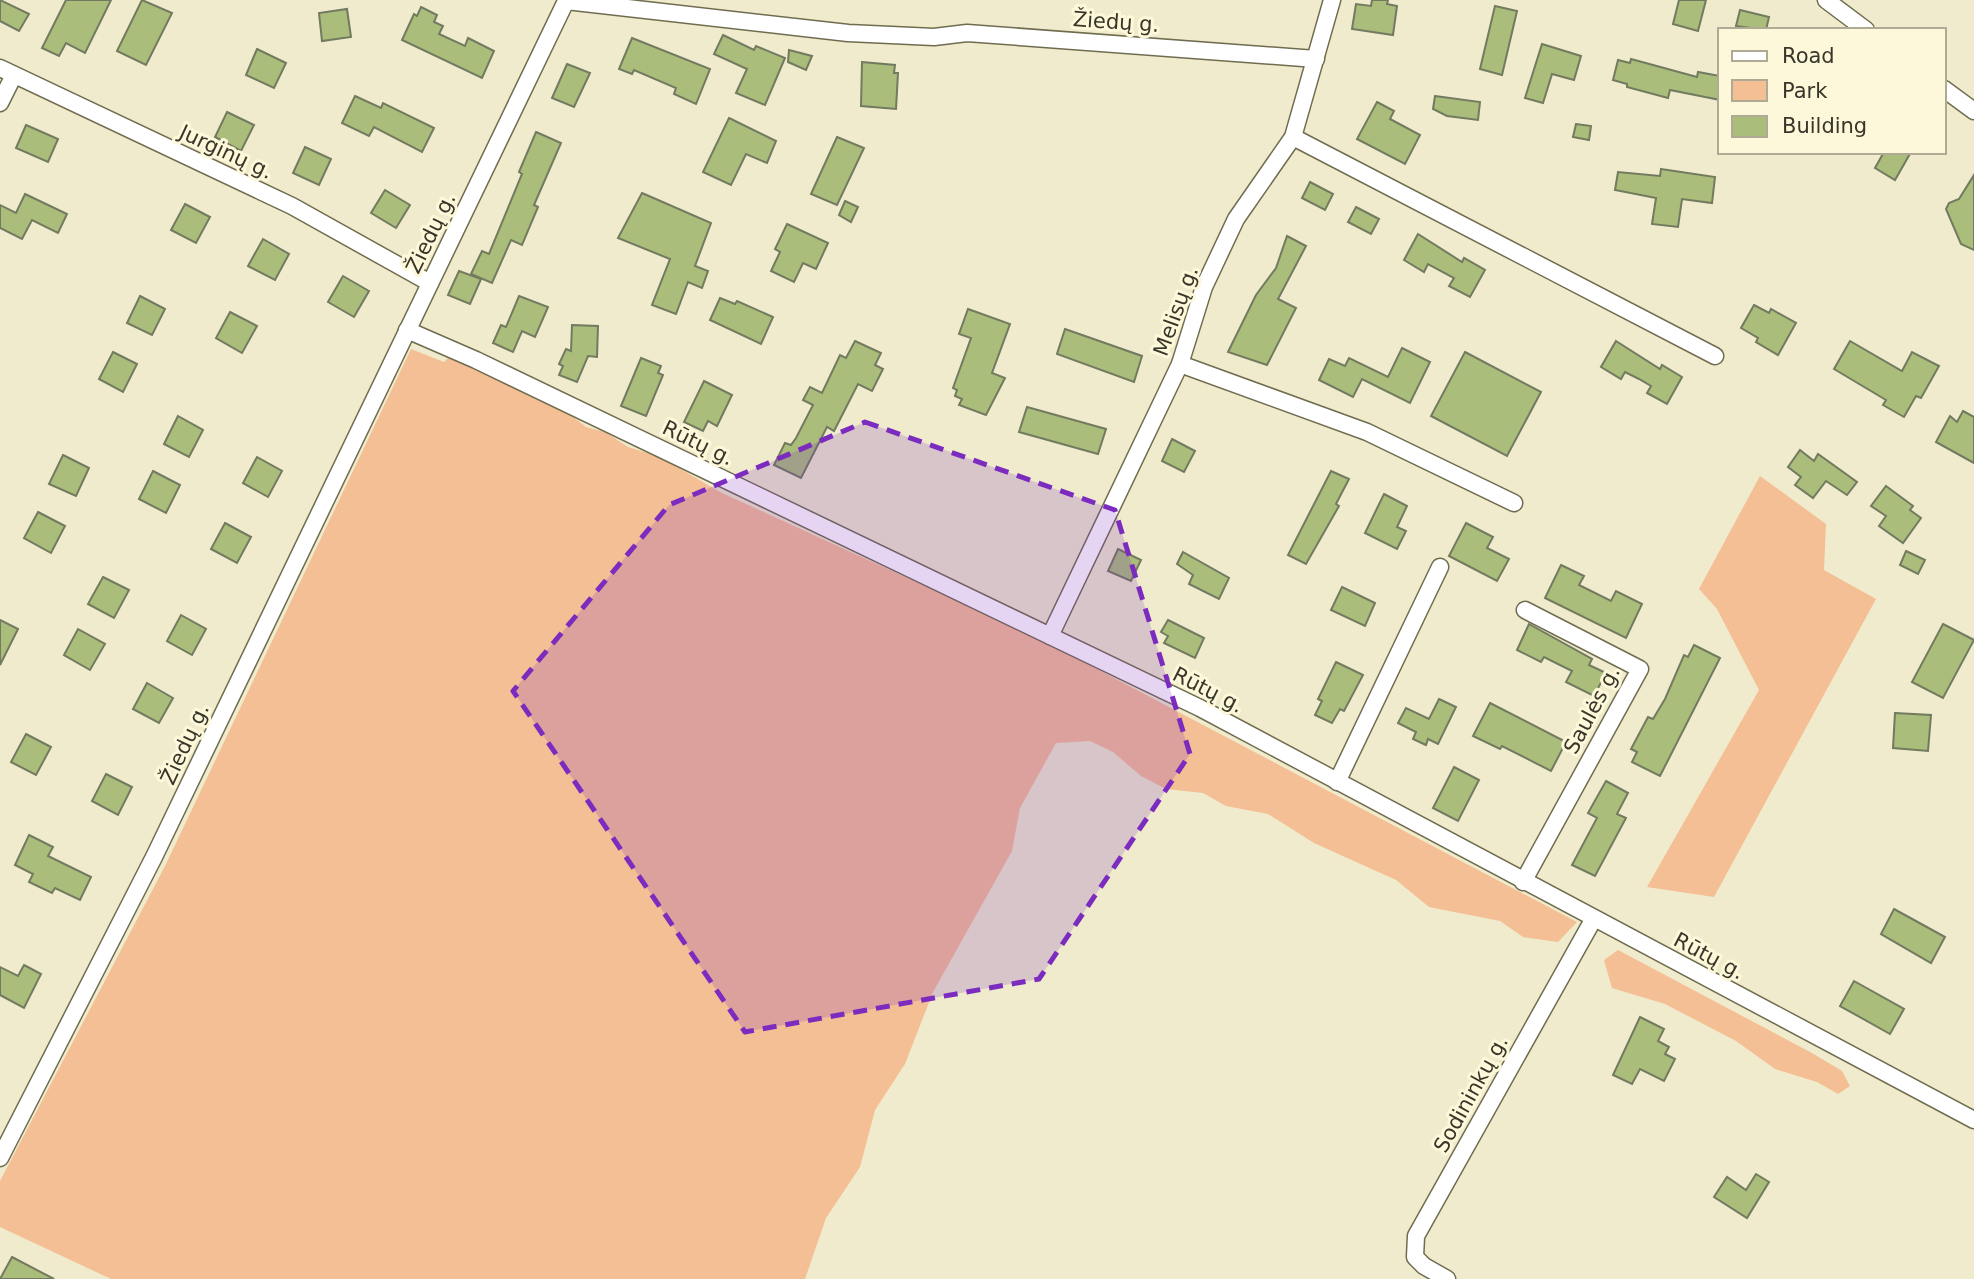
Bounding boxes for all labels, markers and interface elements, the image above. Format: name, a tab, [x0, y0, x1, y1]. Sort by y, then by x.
street label: Žiedų g.	[1072, 6, 1160, 37]
legend	[1718, 28, 1946, 154]
text: Road	[1782, 44, 1835, 68]
text: Park	[1782, 79, 1828, 103]
text: Building	[1782, 114, 1867, 138]
street label: Jurginų g.	[174, 119, 276, 184]
street label: Žiedų g.	[400, 188, 461, 277]
street label: Melisų g.	[1149, 263, 1203, 359]
street label: Rūtų g.	[659, 416, 737, 470]
street label: Rūtų g.	[1169, 662, 1247, 718]
street label: Saulės g.	[1559, 662, 1625, 758]
street label: Žiedų g.	[155, 699, 214, 788]
street label: Rūtų g.	[1670, 928, 1748, 984]
street label: Sodininkų g.	[1429, 1031, 1513, 1157]

